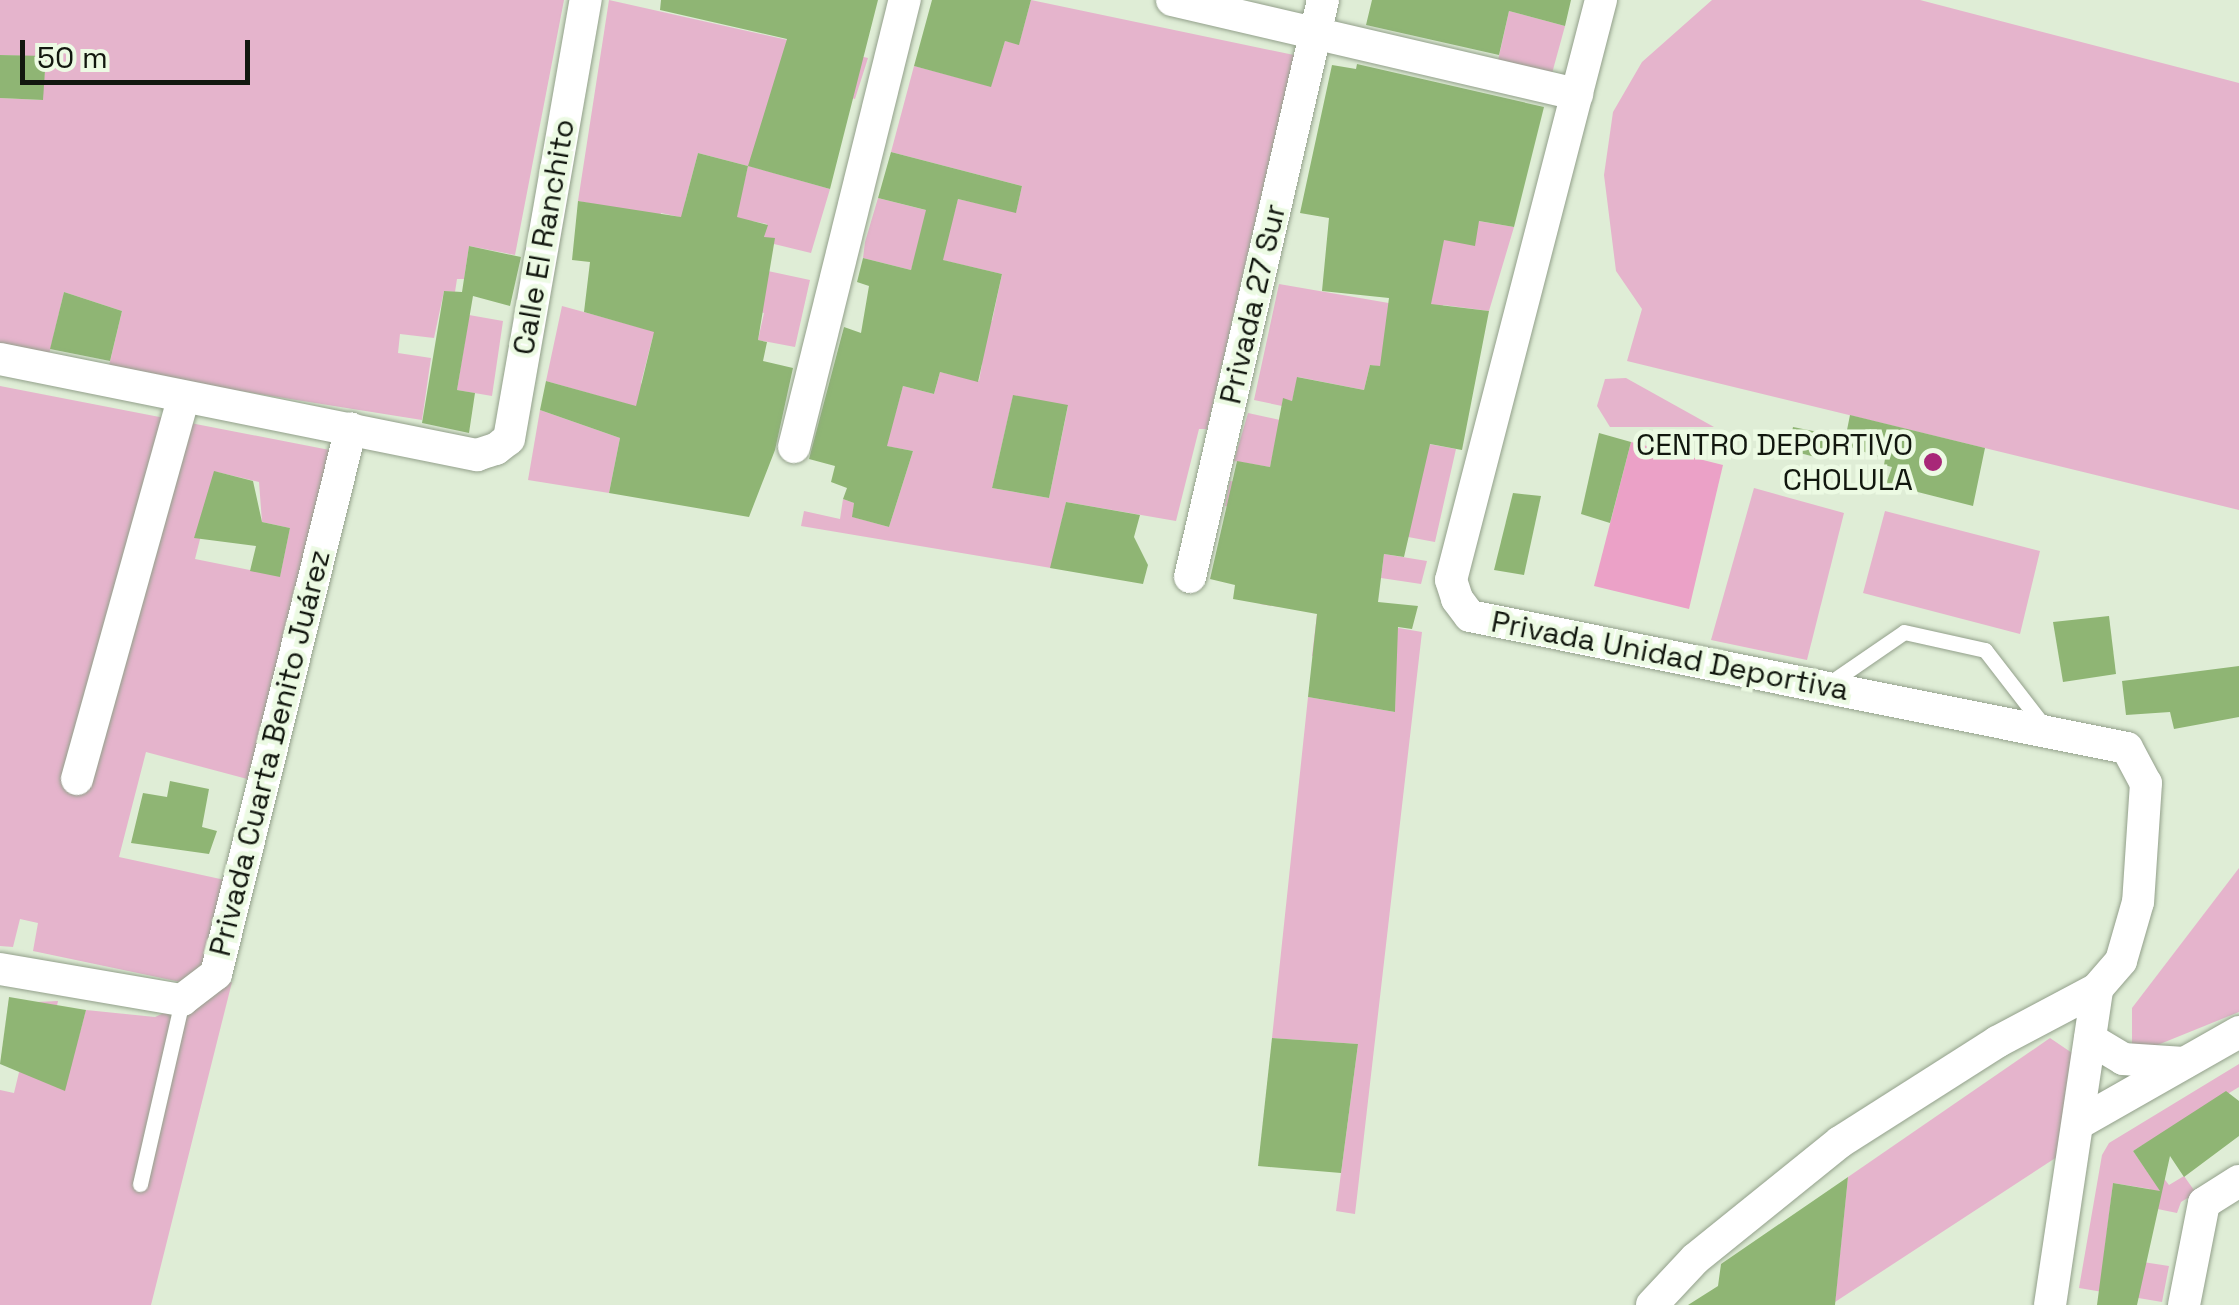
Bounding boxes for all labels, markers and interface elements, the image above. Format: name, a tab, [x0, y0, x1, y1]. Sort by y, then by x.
scale bar	[25, 20, 255, 82]
text: 50 m	[37, 38, 108, 77]
street label: Calle El Ranchito	[506, 116, 582, 358]
street label: Privada 27 Sur	[1213, 201, 1293, 407]
place label: CENTRO DEPORTIVO CHOLULA	[1636, 427, 1913, 498]
marker: CENTRO DEPORTIVO CHOLULA	[1922, 451, 1944, 473]
street label: Privada Cuarta Benito Juárez	[202, 546, 338, 960]
street label: Privada Unidad Deportiva	[1488, 604, 1852, 708]

